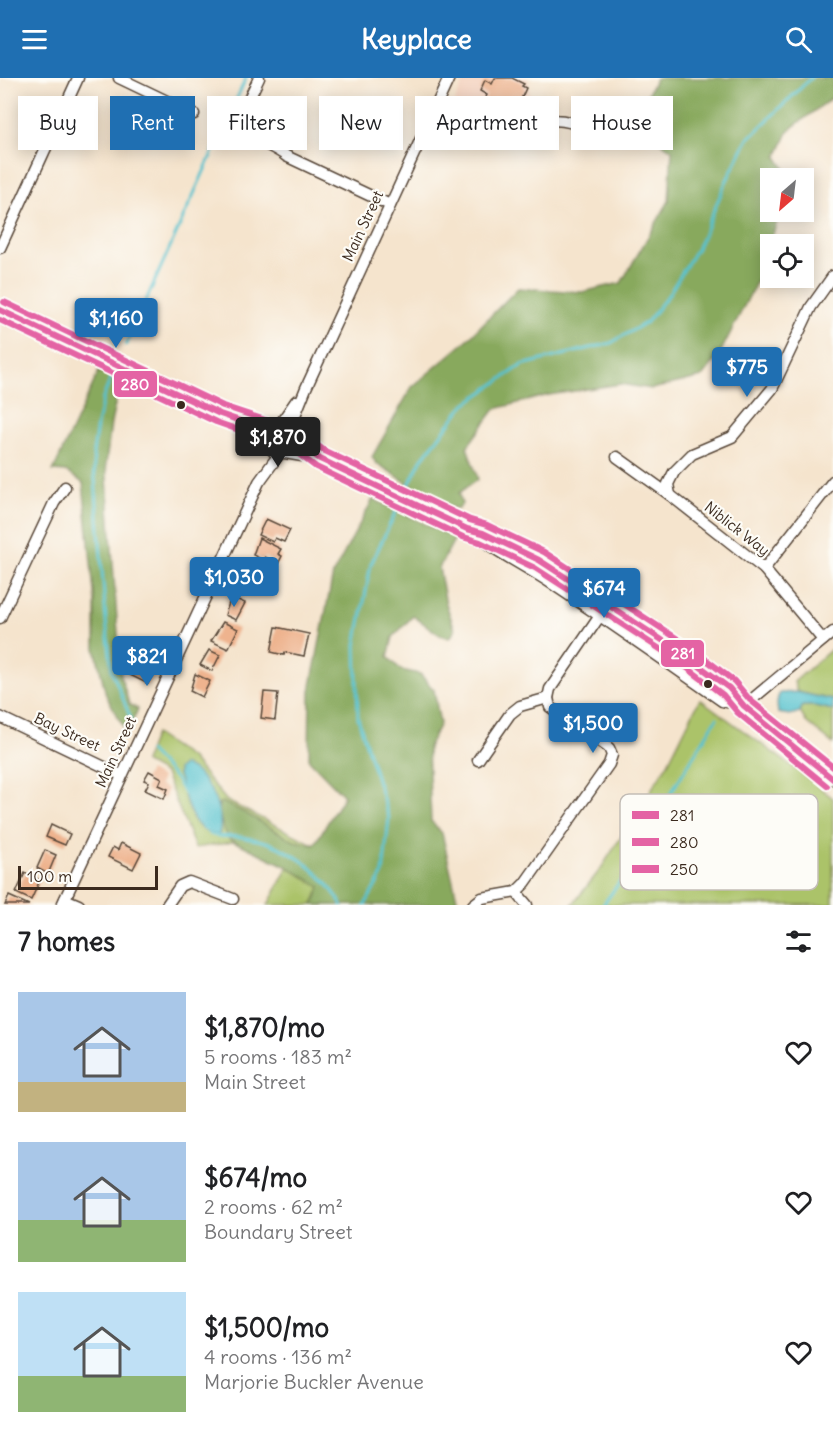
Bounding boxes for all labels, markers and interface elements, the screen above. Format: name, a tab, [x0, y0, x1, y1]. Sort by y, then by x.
text: Keyplace	[361, 22, 472, 56]
icon: menu	[18, 23, 51, 56]
icon: search	[782, 23, 815, 56]
chip: Buy	[18, 96, 98, 150]
chip: Rent	[110, 96, 195, 150]
chip: Filters	[207, 96, 307, 150]
chip: New	[319, 96, 403, 150]
chip: Apartment	[415, 96, 559, 150]
chip: House	[571, 96, 673, 150]
north arrow	[760, 168, 814, 222]
map controls	[760, 168, 814, 288]
street label: Main Street	[338, 187, 387, 264]
button: locate	[760, 234, 814, 288]
pin: $1,160	[67, 298, 165, 349]
text: $1,160	[89, 305, 143, 330]
pin: $775	[711, 347, 783, 398]
text: $775	[726, 354, 768, 379]
line badge: 280	[113, 370, 158, 398]
text: 280	[121, 374, 149, 394]
unlabelled marker	[175, 399, 187, 411]
pin: $1,870	[229, 417, 327, 468]
text: $1,870	[249, 424, 307, 449]
street label: Niblick Way	[701, 497, 774, 560]
pin: $1,030	[185, 557, 283, 608]
text: $1,030	[204, 564, 264, 589]
pin: $674	[568, 568, 640, 619]
text: $674	[582, 575, 626, 600]
pin: $821	[111, 636, 183, 687]
line badge: 281	[660, 639, 705, 668]
text: $821	[126, 643, 168, 668]
text: 281	[671, 643, 695, 663]
unlabelled marker	[702, 678, 714, 690]
pin: $1,500	[544, 703, 642, 754]
street label: Bay Street	[31, 708, 103, 755]
text: $1,500	[563, 710, 623, 735]
street label: Main Street	[91, 713, 140, 790]
legend	[620, 794, 818, 890]
text: 281	[670, 805, 694, 825]
text: 280	[670, 832, 699, 852]
text: 250	[670, 859, 699, 879]
scale bar	[18, 863, 158, 890]
text: 100 m	[27, 866, 72, 886]
text: 7 homes	[18, 925, 115, 958]
icon: filters	[782, 925, 815, 958]
text: $1,870/mo	[204, 1011, 325, 1044]
icon: home	[66, 1016, 138, 1088]
icon: heart	[782, 1036, 815, 1069]
text: 5 rooms · 183 m²	[204, 1044, 352, 1069]
text: Main Street	[204, 1069, 306, 1094]
text: $674/mo	[204, 1161, 307, 1194]
icon: home	[66, 1166, 138, 1238]
icon: heart	[782, 1186, 815, 1219]
text: 2 rooms · 62 m²	[204, 1194, 343, 1219]
text: Boundary Street	[204, 1219, 352, 1244]
text: $1,500/mo	[204, 1311, 329, 1344]
icon: home	[66, 1316, 138, 1388]
icon: heart	[782, 1336, 815, 1369]
text: 4 rooms · 136 m²	[204, 1344, 352, 1369]
text: Marjorie Buckler Avenue	[204, 1369, 424, 1394]

